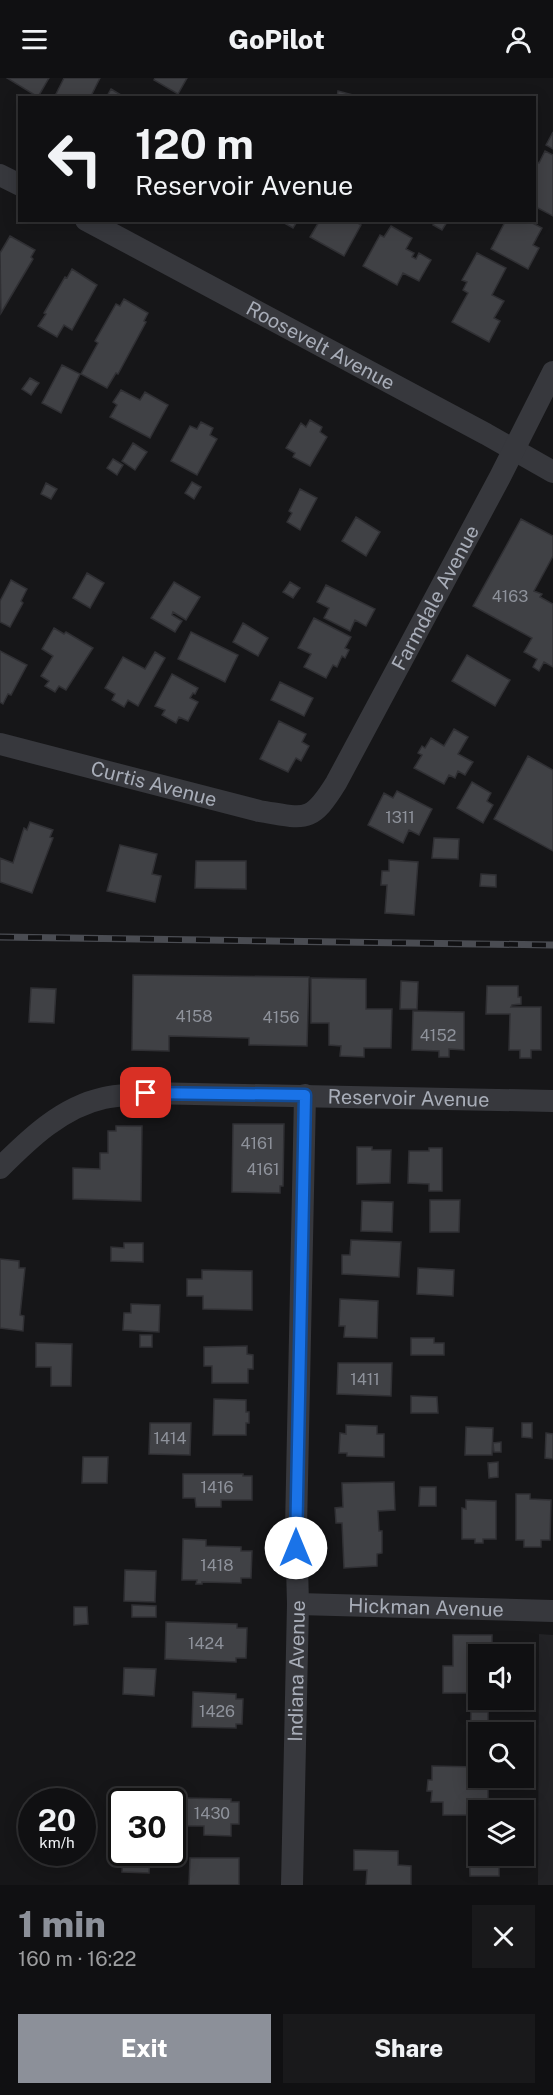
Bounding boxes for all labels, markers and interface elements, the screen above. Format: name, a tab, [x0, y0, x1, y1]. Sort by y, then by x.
icon: menu	[18, 23, 51, 56]
text: GoPilot	[228, 23, 325, 55]
icon: person	[502, 23, 535, 56]
text: 120 m	[135, 119, 254, 168]
icon: left	[36, 120, 114, 198]
text: Reservoir Avenue	[135, 169, 353, 201]
street label: Roosevelt Avenue	[242, 296, 399, 395]
street label: Farmdale Avenue	[387, 521, 484, 674]
house number: 4163	[492, 587, 528, 606]
street label: Curtis Avenue	[88, 756, 220, 812]
house number: 1311	[385, 808, 415, 827]
house number: 4158	[175, 1007, 213, 1026]
house number: 4156	[263, 1008, 299, 1027]
house number: 4152	[420, 1026, 456, 1045]
pin	[120, 1067, 171, 1118]
icon: arrive	[129, 1076, 162, 1109]
street label: Reservoir Avenue	[327, 1085, 490, 1112]
house number: 4161	[240, 1134, 274, 1153]
house number: 4161	[246, 1160, 280, 1179]
house number: 1411	[350, 1370, 380, 1389]
house number: 1414	[153, 1429, 187, 1448]
house number: 1416	[200, 1478, 234, 1497]
position arrow	[264, 1516, 328, 1580]
house number: 1418	[200, 1556, 234, 1575]
street label: Hickman Avenue	[348, 1593, 504, 1622]
street label: Indiana Avenue	[283, 1600, 310, 1742]
house number: 1424	[188, 1634, 224, 1653]
map controls	[468, 1644, 534, 1866]
button: sound	[468, 1644, 534, 1710]
house number: 1426	[199, 1702, 235, 1721]
button: search	[468, 1722, 534, 1788]
speed limit sign: 30	[108, 1788, 186, 1866]
button: layers	[468, 1800, 534, 1866]
text: 20	[38, 1802, 76, 1838]
house number: 1430	[194, 1804, 230, 1823]
text: km/h	[39, 1834, 75, 1851]
text: 1 min	[18, 1903, 106, 1945]
button: close	[472, 1905, 535, 1968]
text: 160 m · 16:22	[18, 1947, 136, 1971]
button: Exit	[18, 2014, 271, 2083]
button: Share	[283, 2014, 535, 2083]

